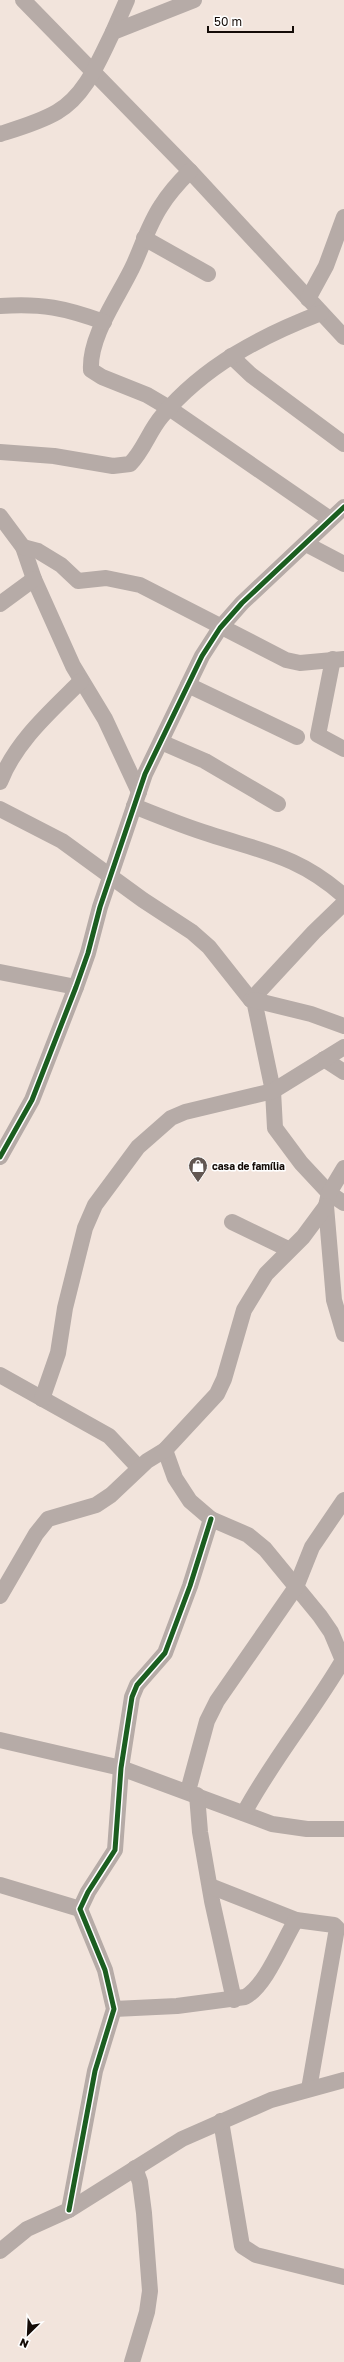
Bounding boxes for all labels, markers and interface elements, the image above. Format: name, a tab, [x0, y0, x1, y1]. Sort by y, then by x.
scale bar	[208, 8, 293, 34]
text: 50 m	[214, 14, 242, 29]
shop icon: casa de família	[187, 1155, 209, 1183]
place label: casa de família	[212, 1160, 285, 1172]
north arrow	[8, 2314, 48, 2354]
text: N	[17, 2336, 30, 2351]

